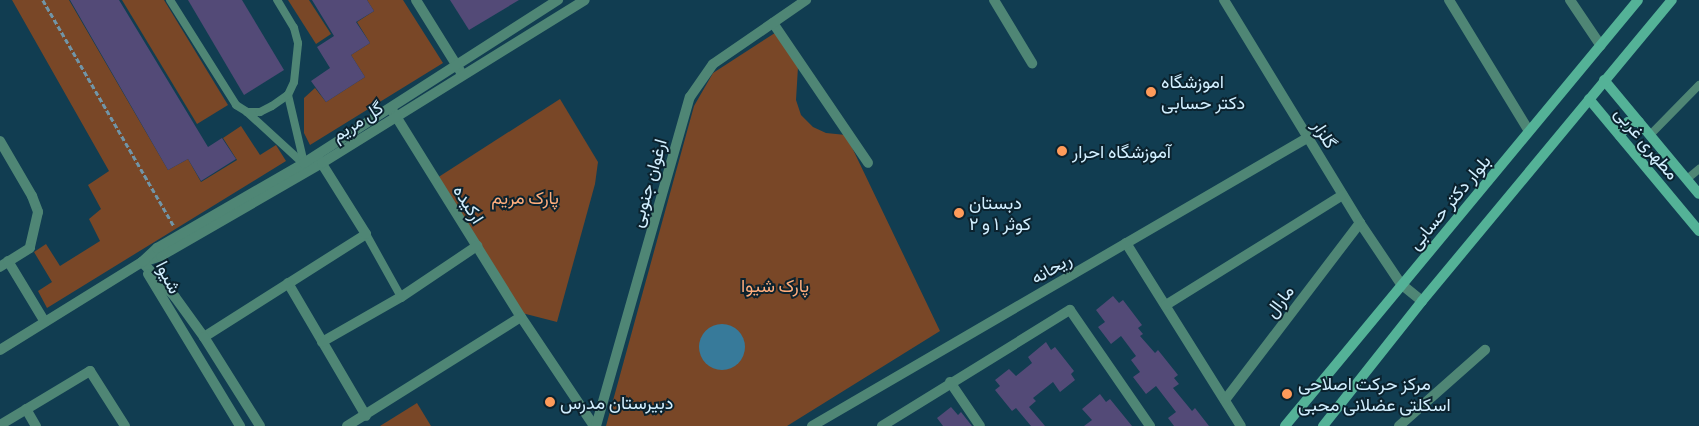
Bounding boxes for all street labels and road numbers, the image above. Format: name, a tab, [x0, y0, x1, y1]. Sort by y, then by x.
street label: گل مریم	[327, 96, 387, 146]
street label: مطهری غربی	[1610, 102, 1684, 184]
street label: گلزار	[1308, 116, 1342, 152]
street label: ارغوان جنوبی	[625, 136, 671, 230]
street label: بلوار دکتر حسابی	[1403, 150, 1495, 254]
street label: ارکیده	[449, 181, 489, 227]
street label: ریحانه	[1027, 248, 1075, 288]
street label: شیوا	[152, 257, 186, 297]
street label: مارال	[1260, 281, 1298, 321]

